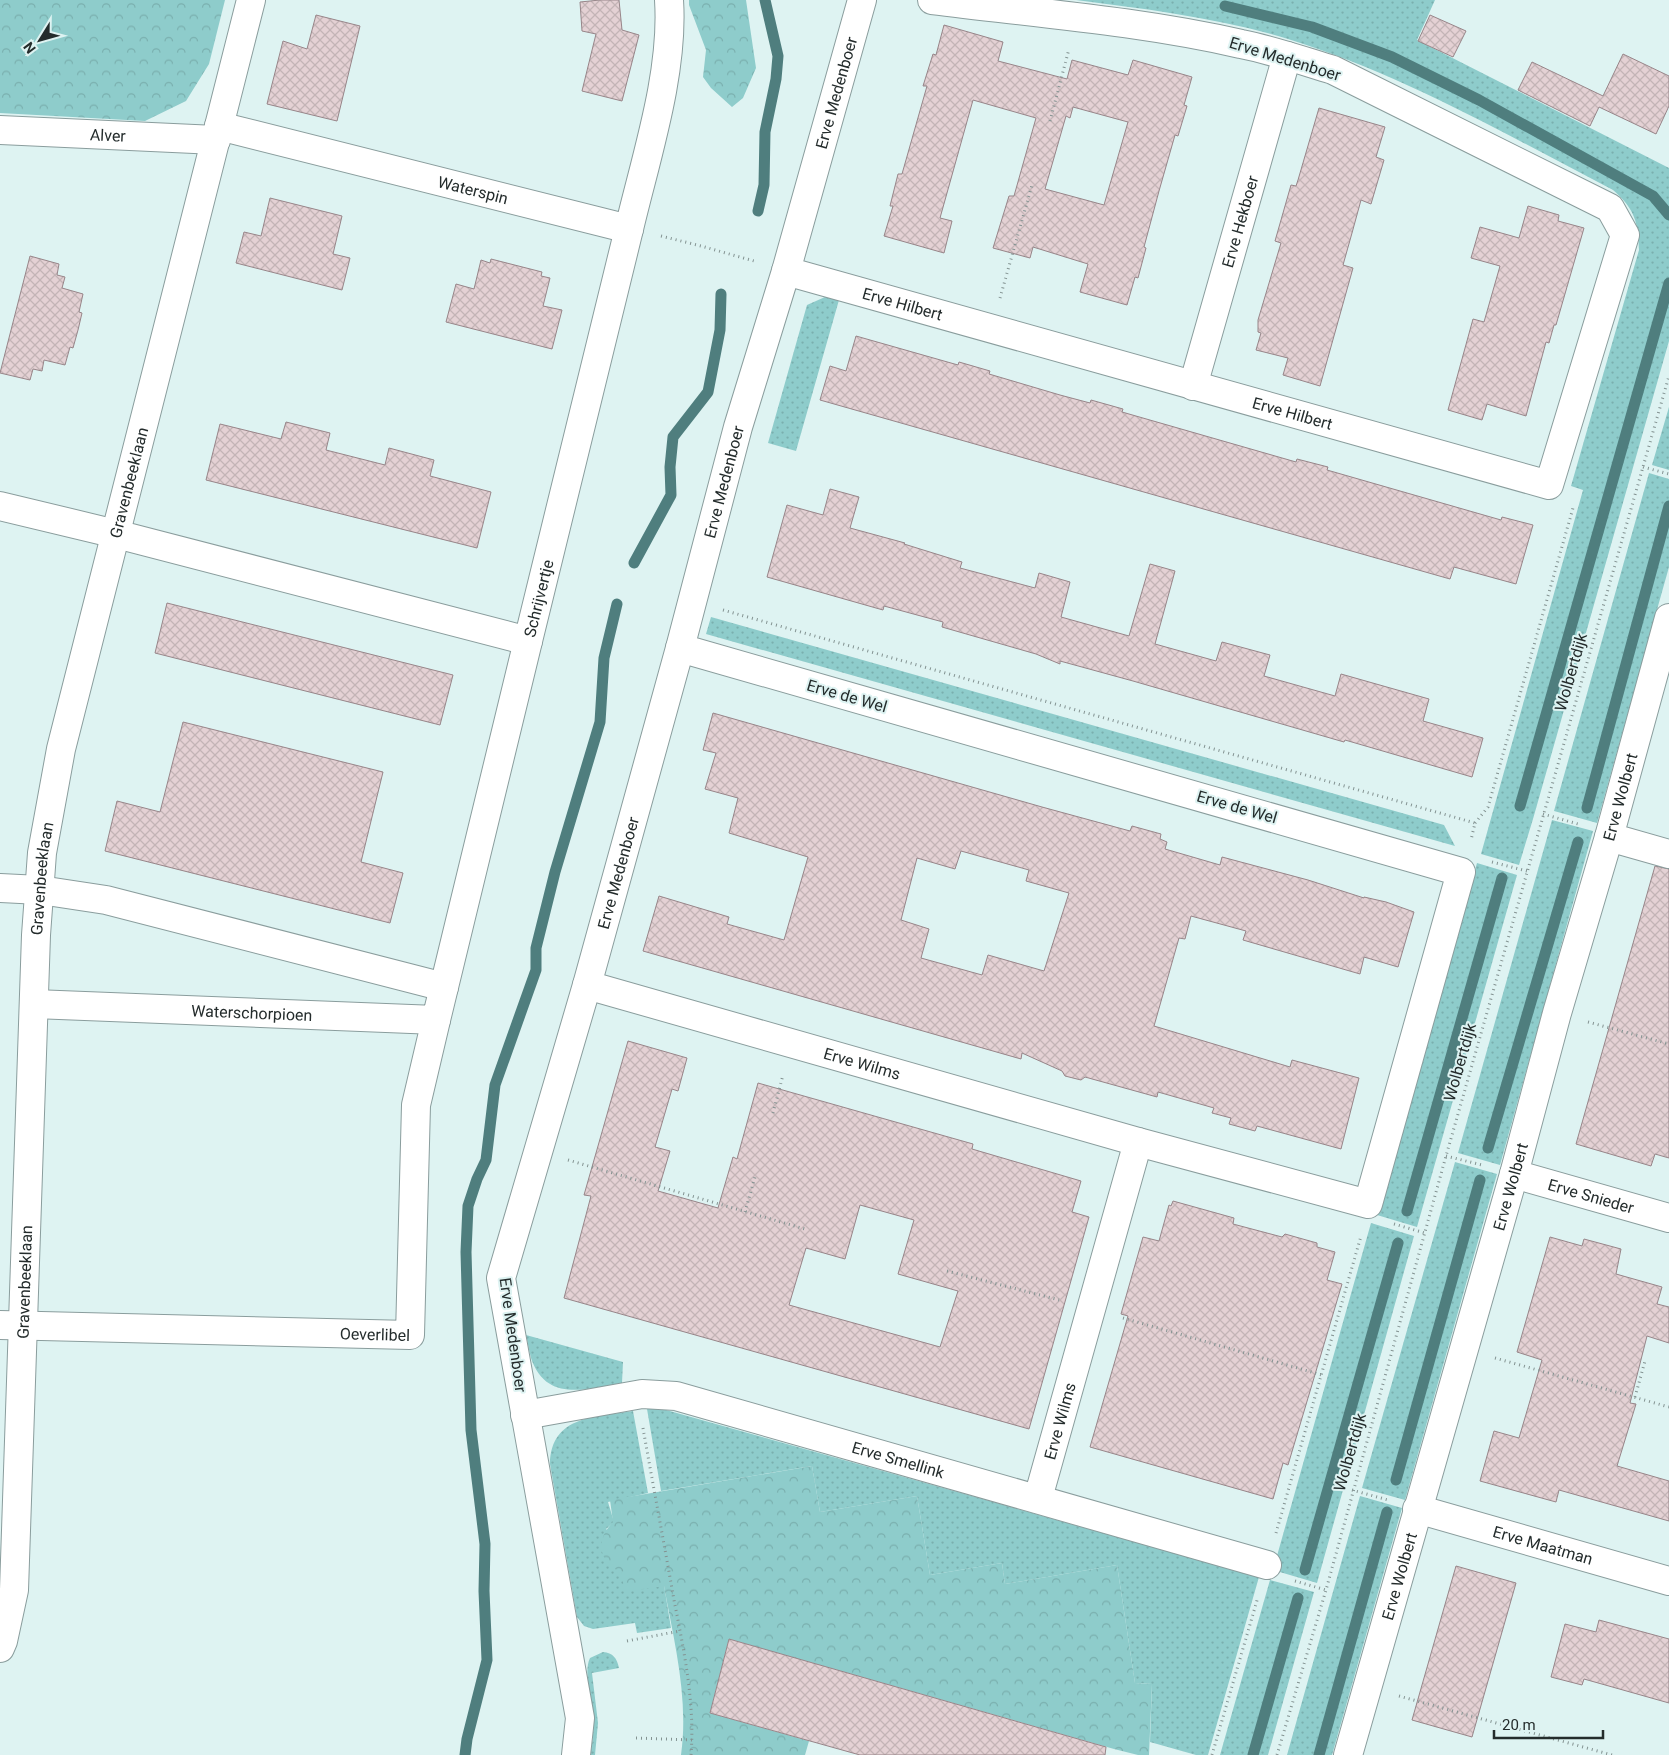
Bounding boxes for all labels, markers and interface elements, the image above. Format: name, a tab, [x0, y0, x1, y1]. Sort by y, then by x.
north arrow	[15, 15, 65, 65]
street label: Erve Medenboer	[1227, 33, 1344, 85]
street label: Erve Medenboer	[811, 34, 861, 151]
text: N	[20, 39, 39, 57]
street label: Alver	[90, 125, 127, 145]
street label: Waterspin	[436, 172, 510, 208]
street label: Erve Hekboer	[1218, 173, 1262, 270]
street label: Erve Hilbert	[860, 283, 945, 324]
street label: Erve Hilbert	[1250, 393, 1335, 433]
street label: Erve Medenboer	[700, 423, 748, 540]
street label: Gravenbeeklaan	[105, 425, 152, 540]
street label: Schrijvertje	[520, 557, 557, 639]
street label: Wolbertdijk	[1551, 630, 1591, 713]
street label: Erve de Wel	[805, 675, 889, 717]
street label: Erve Wolbert	[1599, 751, 1641, 843]
street label: Erve de Wel	[1195, 786, 1279, 828]
street label: Erve Medenboer	[593, 814, 643, 931]
street label: Gravenbeeklaan	[27, 820, 57, 936]
street label: Waterschorpioen	[191, 1001, 313, 1025]
street label: Wolbertdijk	[1440, 1020, 1480, 1103]
street label: Erve Wilms	[821, 1043, 903, 1083]
street label: Erve Wolbert	[1489, 1141, 1531, 1233]
street label: Erve Snieder	[1546, 1175, 1637, 1217]
street label: Gravenbeeklaan	[13, 1225, 36, 1339]
street label: Erve Medenboer	[496, 1276, 531, 1394]
street label: Oeverlibel	[340, 1324, 410, 1344]
street label: Erve Wilms	[1040, 1380, 1079, 1462]
street label: Wolbertdijk	[1330, 1410, 1370, 1493]
street label: Erve Smellink	[850, 1437, 947, 1482]
street label: Erve Maatman	[1491, 1522, 1595, 1568]
street label: Erve Wolbert	[1378, 1530, 1421, 1622]
scale bar	[1494, 1708, 1603, 1740]
text: 20 m	[1502, 1716, 1536, 1734]

